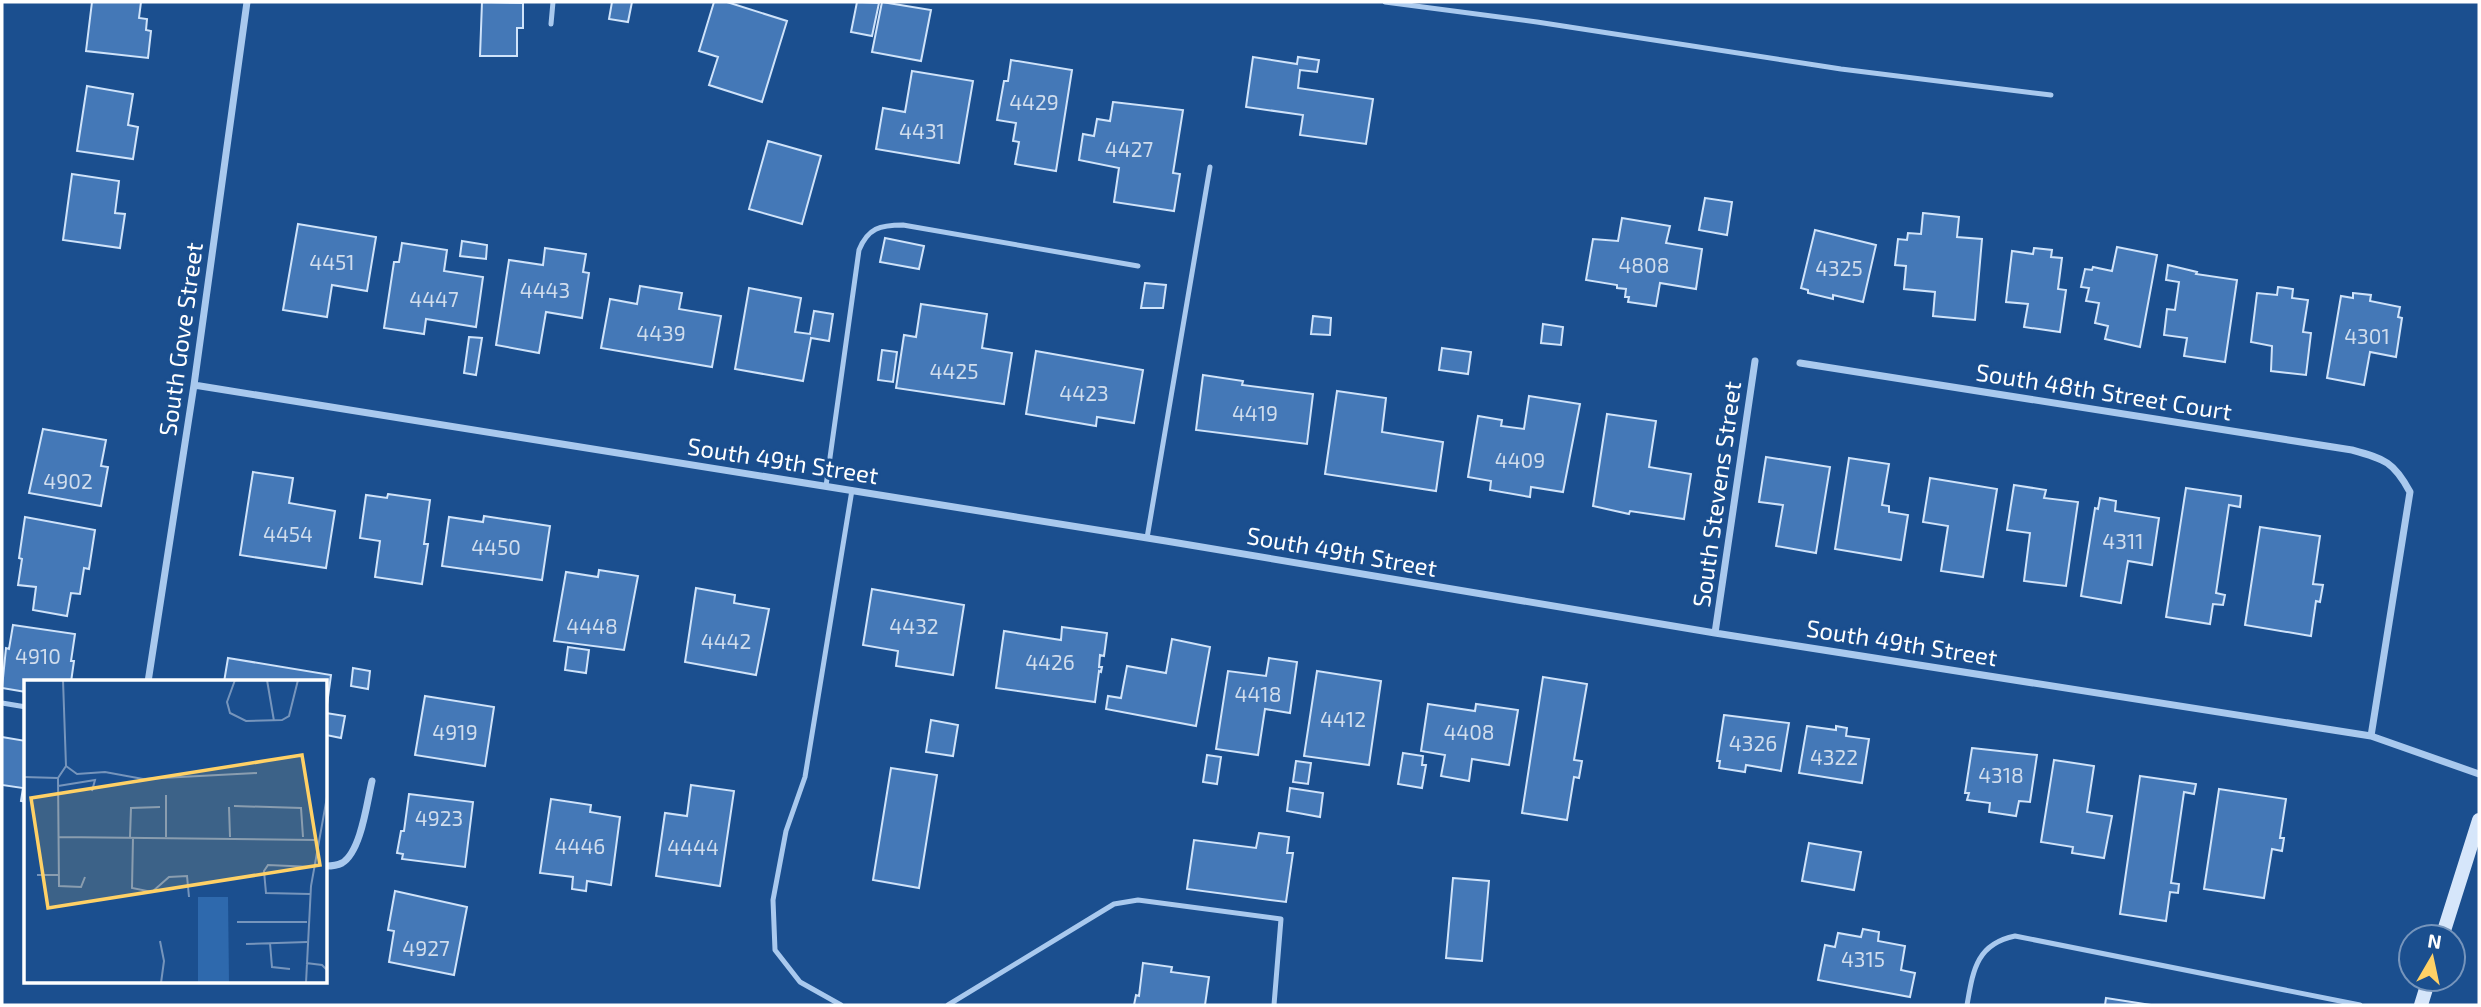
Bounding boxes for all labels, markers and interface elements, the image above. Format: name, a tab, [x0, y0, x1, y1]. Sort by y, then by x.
house number: 4429	[1009, 89, 1059, 114]
house number: 4431	[899, 118, 945, 143]
house number: 4427	[1105, 136, 1153, 161]
street label: South Gove Street	[152, 240, 208, 438]
house number: 4451	[309, 249, 355, 274]
house number: 4808	[1618, 252, 1670, 277]
house number: 4325	[1815, 255, 1863, 280]
house number: 4443	[520, 277, 570, 302]
house number: 4447	[409, 286, 459, 311]
house number: 4439	[636, 320, 686, 345]
house number: 4301	[2344, 323, 2390, 348]
street label: South 48th Street Court	[1974, 356, 2234, 426]
house number: 4425	[930, 358, 978, 383]
street label: South Stevens Street	[1686, 379, 1746, 609]
house number: 4423	[1059, 380, 1109, 405]
house number: 4419	[1232, 400, 1278, 425]
street label: South 49th Street	[685, 431, 881, 489]
house number: 4409	[1495, 447, 1545, 472]
house number: 4902	[43, 468, 93, 493]
street label: South 49th Street	[1245, 520, 1439, 582]
house number: 4454	[263, 521, 313, 546]
house number: 4311	[2102, 528, 2144, 553]
house number: 4450	[471, 534, 521, 559]
house number: 4448	[566, 613, 618, 638]
house number: 4432	[889, 613, 939, 638]
street label: South 49th Street	[1804, 613, 2000, 671]
house number: 4442	[701, 628, 751, 653]
house number: 4910	[15, 643, 61, 668]
house number: 4426	[1025, 649, 1075, 674]
inset map	[24, 680, 327, 982]
house number: 4418	[1235, 681, 1281, 706]
house number: 4412	[1320, 706, 1366, 731]
house number: 4919	[432, 719, 478, 744]
house number: 4408	[1443, 719, 1495, 744]
house number: 4326	[1729, 730, 1777, 755]
house number: 4322	[1810, 744, 1858, 769]
house number: 4318	[1978, 762, 2024, 787]
house number: 4923	[415, 805, 463, 830]
house number: 4446	[555, 833, 605, 858]
house number: 4444	[667, 834, 719, 859]
north arrow	[2397, 923, 2467, 993]
text: N	[2426, 928, 2443, 953]
house number: 4927	[402, 935, 450, 960]
house number: 4315	[1841, 946, 1885, 971]

